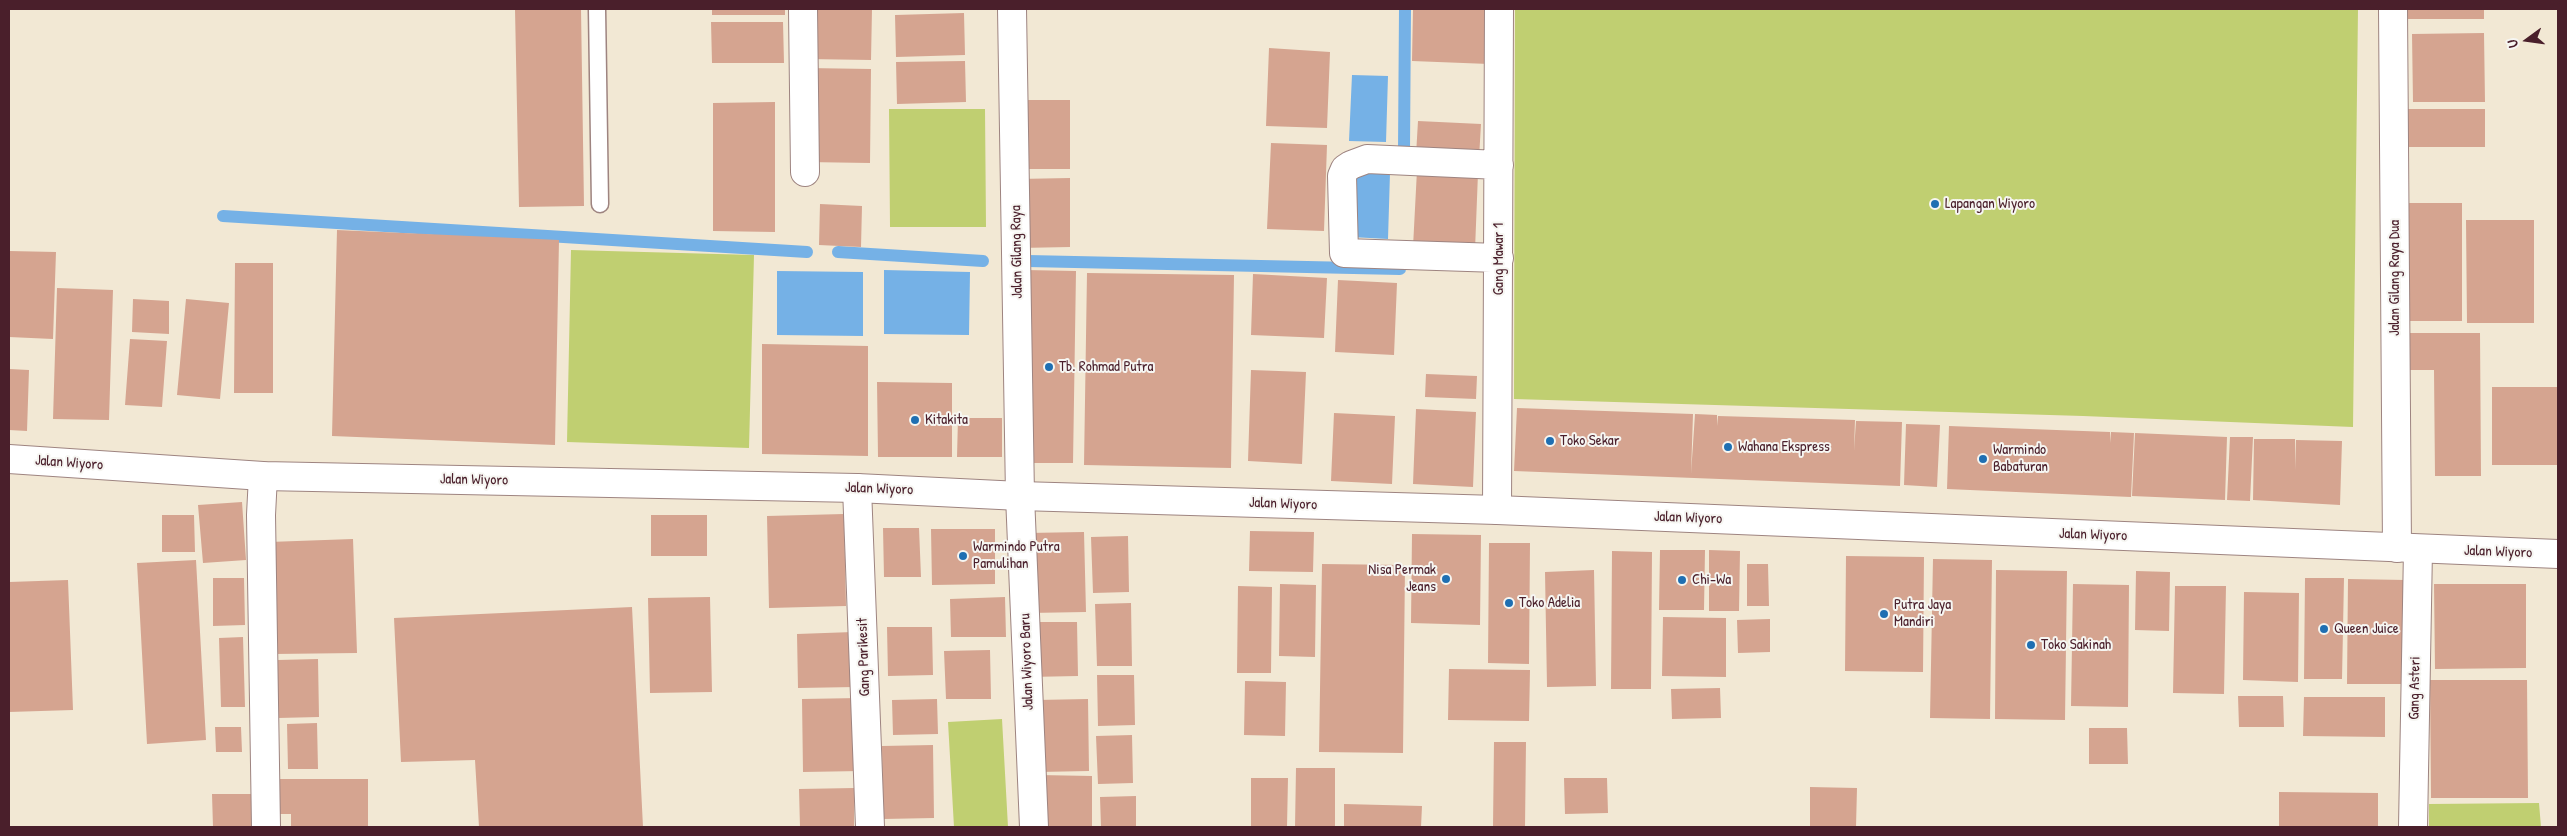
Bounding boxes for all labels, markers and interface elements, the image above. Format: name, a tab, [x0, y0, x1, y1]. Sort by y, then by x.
north arrow	[2502, 15, 2552, 65]
text: U	[2502, 38, 2522, 50]
place label: Lapangan Wiyoro	[1945, 195, 2035, 213]
marker: Lapangan Wiyoro	[1929, 198, 1941, 210]
street label: Jalan Gilang Raya	[1007, 205, 1027, 299]
street label: Jalan Gilang Raya Dua	[2386, 220, 2404, 336]
street label: Gang Mawar 1	[1490, 223, 1508, 295]
place label: Tb. Rohmad Putra	[1059, 358, 1153, 376]
marker: Tb. Rohmad Putra	[1043, 361, 1055, 373]
place label: Kitakita	[925, 411, 968, 429]
marker: Kitakita	[909, 414, 921, 426]
place label: Toko Sekar	[1560, 432, 1620, 450]
marker: Toko Sekar	[1544, 435, 1556, 447]
place label: Wahana Ekspress	[1738, 438, 1830, 456]
marker: Wahana Ekspress	[1722, 441, 1734, 453]
place label: Warmindo Babaturan	[1993, 441, 2048, 476]
street label: Jalan Wiyoro	[34, 452, 104, 474]
marker: Warmindo Babaturan	[1977, 453, 1989, 465]
street label: Jalan Wiyoro	[440, 470, 508, 490]
street label: Jalan Wiyoro	[845, 479, 913, 499]
street label: Jalan Wiyoro	[1249, 494, 1317, 514]
street label: Jalan Wiyoro	[1654, 508, 1722, 528]
street label: Jalan Wiyoro	[2059, 525, 2127, 545]
place label: Warmindo Putra Pamulihan	[973, 538, 1060, 573]
street label: Jalan Wiyoro	[2464, 542, 2532, 562]
marker: Warmindo Putra Pamulihan	[957, 550, 969, 562]
place label: Nisa Permak Jeans	[1368, 561, 1436, 596]
place label: Chi-Wa	[1692, 571, 1731, 589]
marker: Nisa Permak Jeans	[1440, 573, 1452, 585]
marker: Chi-Wa	[1676, 574, 1688, 586]
place label: Toko Adelia	[1519, 594, 1580, 612]
place label: Putra Jaya Mandiri	[1894, 596, 1951, 631]
marker: Toko Adelia	[1503, 597, 1515, 609]
marker: Putra Jaya Mandiri	[1878, 608, 1890, 620]
street label: Jalan Wiyoro Baru	[1016, 613, 1038, 711]
street label: Gang Parikesit	[854, 617, 874, 697]
place label: Queen Juice	[2334, 620, 2399, 638]
marker: Queen Juice	[2318, 623, 2330, 635]
place label: Toko Sakinah	[2041, 636, 2111, 654]
marker: Toko Sakinah	[2025, 639, 2037, 651]
street label: Gang Asteri	[2405, 656, 2425, 720]

